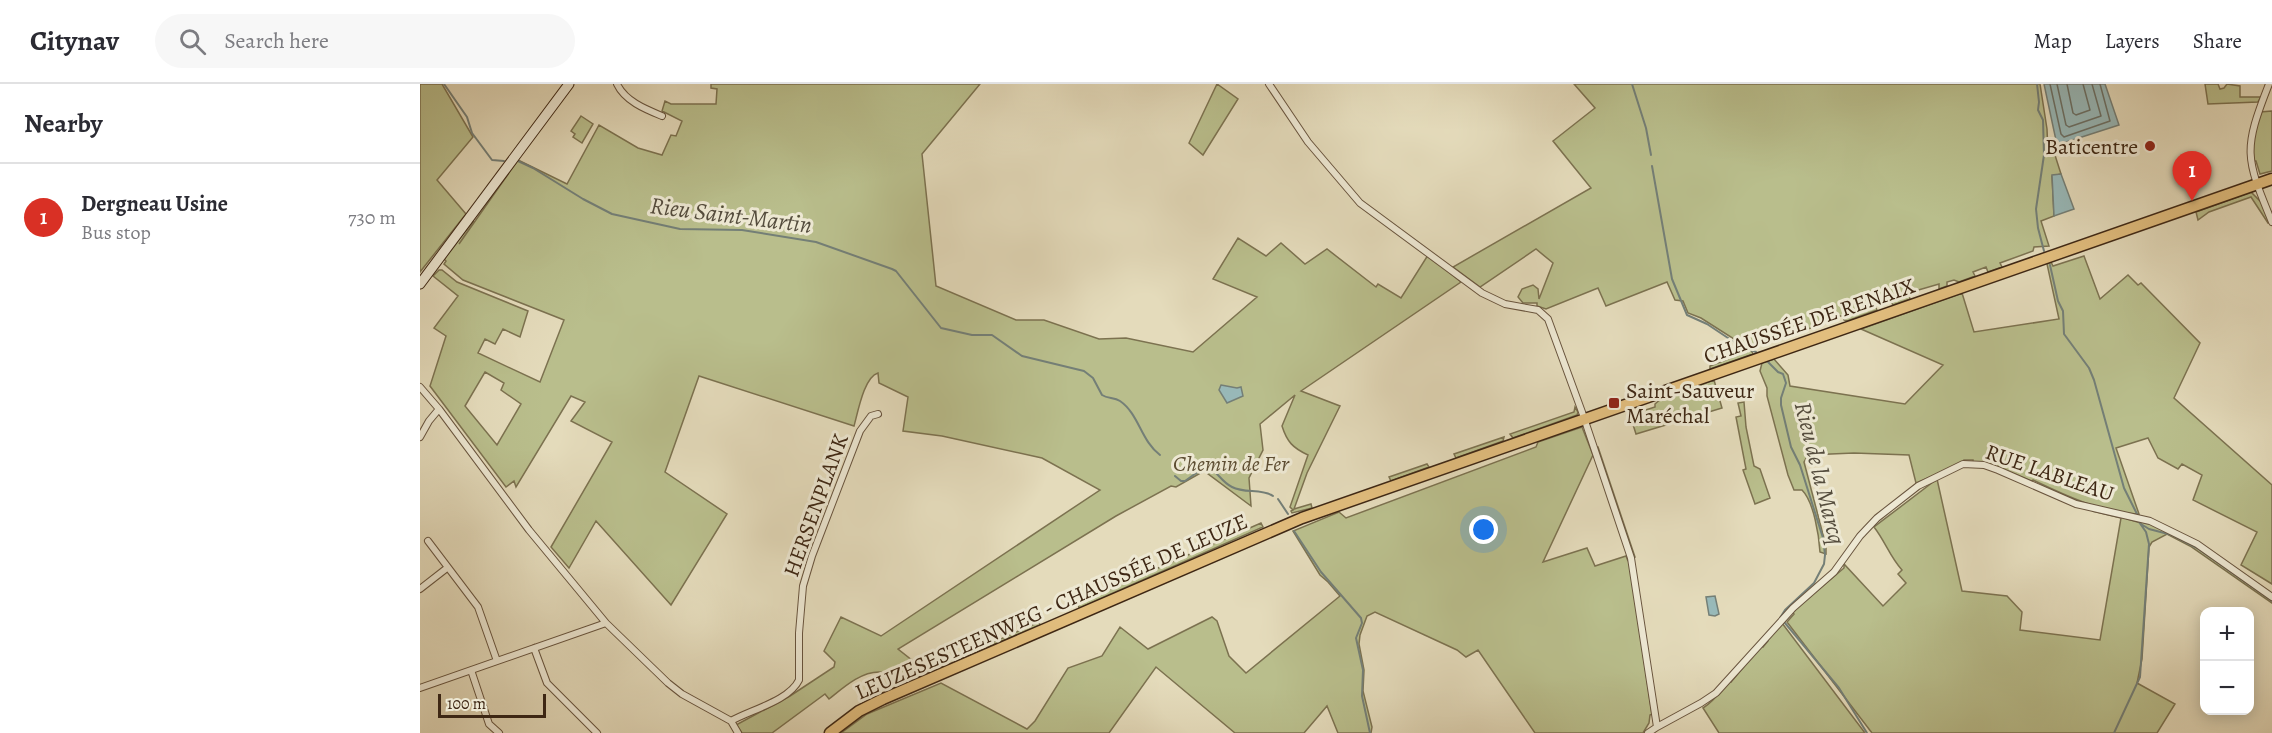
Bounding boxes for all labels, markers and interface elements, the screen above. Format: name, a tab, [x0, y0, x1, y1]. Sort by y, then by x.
search box	[155, 14, 575, 68]
text: Citynav	[30, 22, 119, 60]
icon: search	[176, 25, 209, 58]
text: Search here	[224, 26, 329, 56]
text: Map	[2033, 27, 2072, 55]
text: Layers	[2105, 27, 2160, 55]
text: Share	[2193, 27, 2242, 55]
text: Nearby	[24, 106, 103, 141]
place label: Baticentre	[2045, 132, 2138, 162]
marker: Baticentre	[2143, 139, 2157, 153]
pin: 1	[2172, 152, 2212, 201]
text: Dergneau Usine	[81, 189, 228, 219]
water label: Rieu Saint-Martin	[648, 189, 814, 241]
text: 1	[40, 204, 47, 231]
text: 730 m	[348, 204, 396, 231]
text: Bus stop	[81, 219, 151, 246]
street label: CHAUSSÉE DE RENAIX	[1700, 271, 1919, 371]
place label: Saint-Sauveur Maréchal	[1626, 376, 1754, 431]
marker: Saint-Sauveur Maréchal	[1607, 396, 1621, 410]
water label: Rieu de la Marcq	[1787, 398, 1853, 548]
street label: HERSENPLANK	[776, 430, 856, 581]
street label: RUE LABLEAU	[1981, 437, 2118, 509]
park label: Chemin de Fer	[1173, 449, 1290, 479]
street label: LEUZESESTEENWEG - CHAUSSÉE DE LEUZE	[850, 506, 1252, 707]
your location	[1469, 515, 1498, 544]
map controls	[2200, 607, 2254, 715]
button: +	[2200, 607, 2254, 661]
button: −	[2200, 661, 2254, 715]
scale bar	[438, 691, 546, 718]
text: 100 m	[447, 693, 486, 715]

